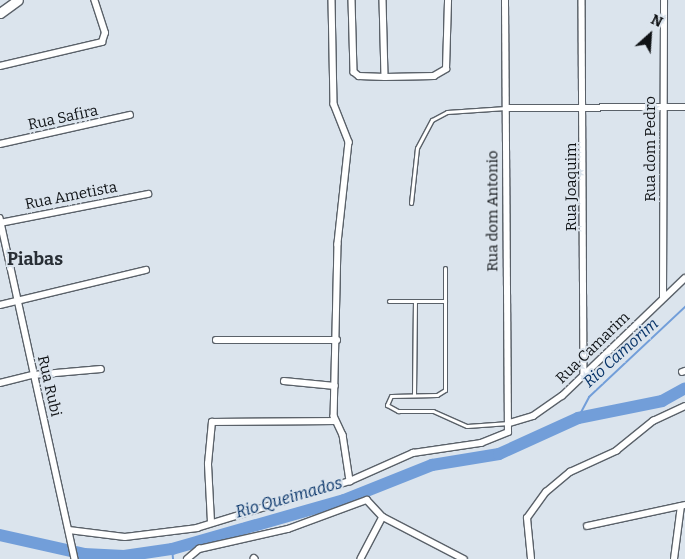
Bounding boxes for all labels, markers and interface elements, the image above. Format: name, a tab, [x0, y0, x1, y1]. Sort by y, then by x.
north arrow	[625, 10, 675, 60]
text: N	[648, 11, 665, 31]
street label: Rua dom Pedro	[642, 96, 660, 202]
street label: Rua Safira	[26, 102, 100, 134]
street label: Rua Joaquim	[563, 143, 581, 231]
street label: Rua dom Antonio	[484, 150, 502, 272]
street label: Rua Ametista	[23, 178, 119, 214]
district label: Piabas	[7, 248, 63, 270]
street label: Rua Camarim	[552, 308, 634, 388]
water label: Rio Camorim	[580, 314, 662, 392]
street label: Rua Rubi	[33, 354, 65, 418]
water label: Rio Queimados	[233, 474, 345, 522]

